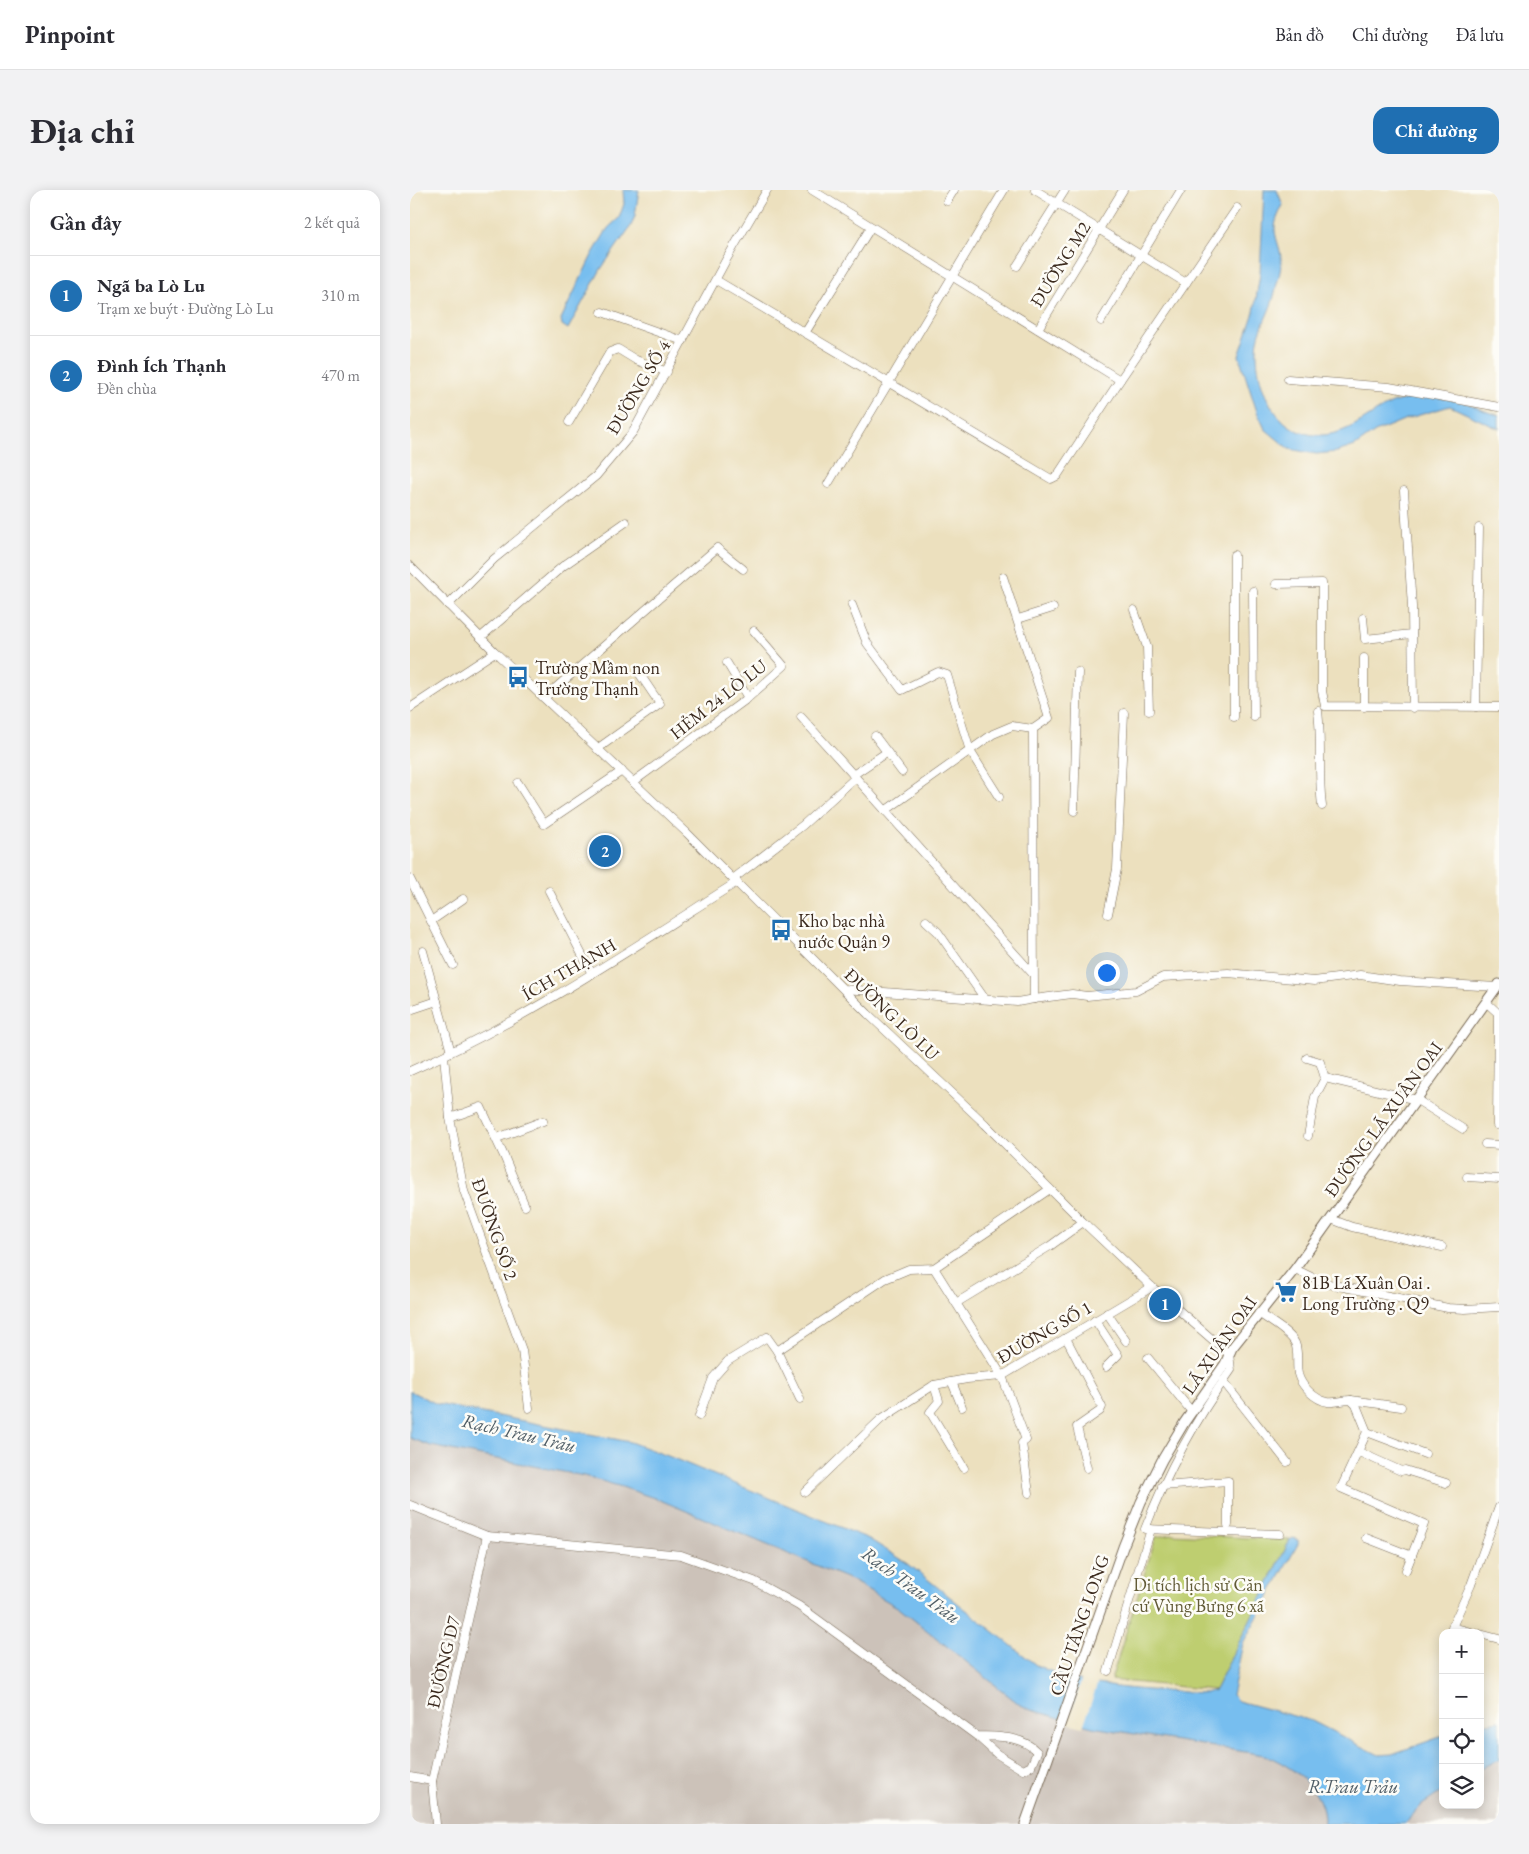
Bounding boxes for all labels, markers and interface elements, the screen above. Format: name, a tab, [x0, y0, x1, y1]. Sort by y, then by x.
text: Pinpoint	[25, 19, 115, 50]
text: Bản đồ	[1275, 23, 1324, 46]
text: Chỉ đường	[1352, 23, 1428, 46]
text: Đã lưu	[1456, 23, 1504, 46]
button: Chỉ đường	[1373, 107, 1499, 154]
text: Địa chỉ	[30, 108, 135, 153]
text: Gần đây	[50, 209, 122, 236]
text: 2 kết quả	[304, 212, 360, 233]
street label: ĐƯỜNG M2	[1025, 217, 1095, 311]
text: Ngã ba Lò Lu	[97, 273, 205, 298]
text: 1	[62, 285, 70, 306]
text: 310 m	[321, 285, 360, 306]
text: Trạm xe buýt · Đường Lò Lu	[97, 298, 274, 319]
street label: ĐƯỜNG SỐ 4	[601, 335, 675, 438]
text: Đình Ích Thạnh	[97, 353, 226, 378]
text: 2	[62, 365, 70, 386]
text: 470 m	[321, 365, 360, 386]
text: Đền chùa	[97, 378, 157, 399]
street label: HẺM 24 LÒ LU	[665, 653, 772, 744]
place label: Trường Mầm non Trường Thạnh	[535, 656, 660, 700]
bus stop icon: Trường Mầm non Trường Thạnh	[505, 664, 531, 690]
pin: 2	[589, 832, 621, 870]
place label: Kho bạc nhà nước Quận 9	[798, 909, 890, 953]
bus stop icon: Kho bạc nhà nước Quận 9	[768, 917, 794, 943]
street label: ÍCH THẠNH	[518, 933, 620, 1005]
your location	[1094, 960, 1120, 986]
street label: ĐƯỜNG LÒ LU	[840, 963, 945, 1066]
street label: ĐƯỜNG LÃ XUÂN OAI	[1319, 1037, 1447, 1201]
street label: ĐƯỜNG SỐ 2	[467, 1175, 523, 1283]
place label: 81B Lã Xuân Oai . Long Trường . Q9	[1302, 1271, 1430, 1315]
supermarket icon: 81B Lã Xuân Oai . Long Trường . Q9	[1273, 1279, 1299, 1305]
pin: 1	[1149, 1285, 1181, 1323]
street label: LÃ XUÂN OAI	[1177, 1291, 1261, 1399]
street label: ĐƯỜNG SỐ 1	[992, 1296, 1096, 1368]
water label: Rạch Trau Trảu	[460, 1408, 578, 1458]
water label: Rạch Trau Trảu	[857, 1541, 965, 1629]
street label: CẦU TĂNG LONG	[1044, 1551, 1114, 1699]
park label: Di tích lịch sử Căn cứ Vùng Bưng 6 xã	[1132, 1573, 1265, 1617]
street label: ĐƯỜNG D7	[421, 1613, 465, 1710]
map controls	[1439, 1629, 1484, 1809]
button: +	[1439, 1629, 1484, 1674]
button: −	[1439, 1674, 1484, 1719]
button: locate	[1439, 1719, 1484, 1764]
button: layers	[1439, 1764, 1484, 1809]
water label: R.Trau Trảu	[1308, 1774, 1398, 1799]

